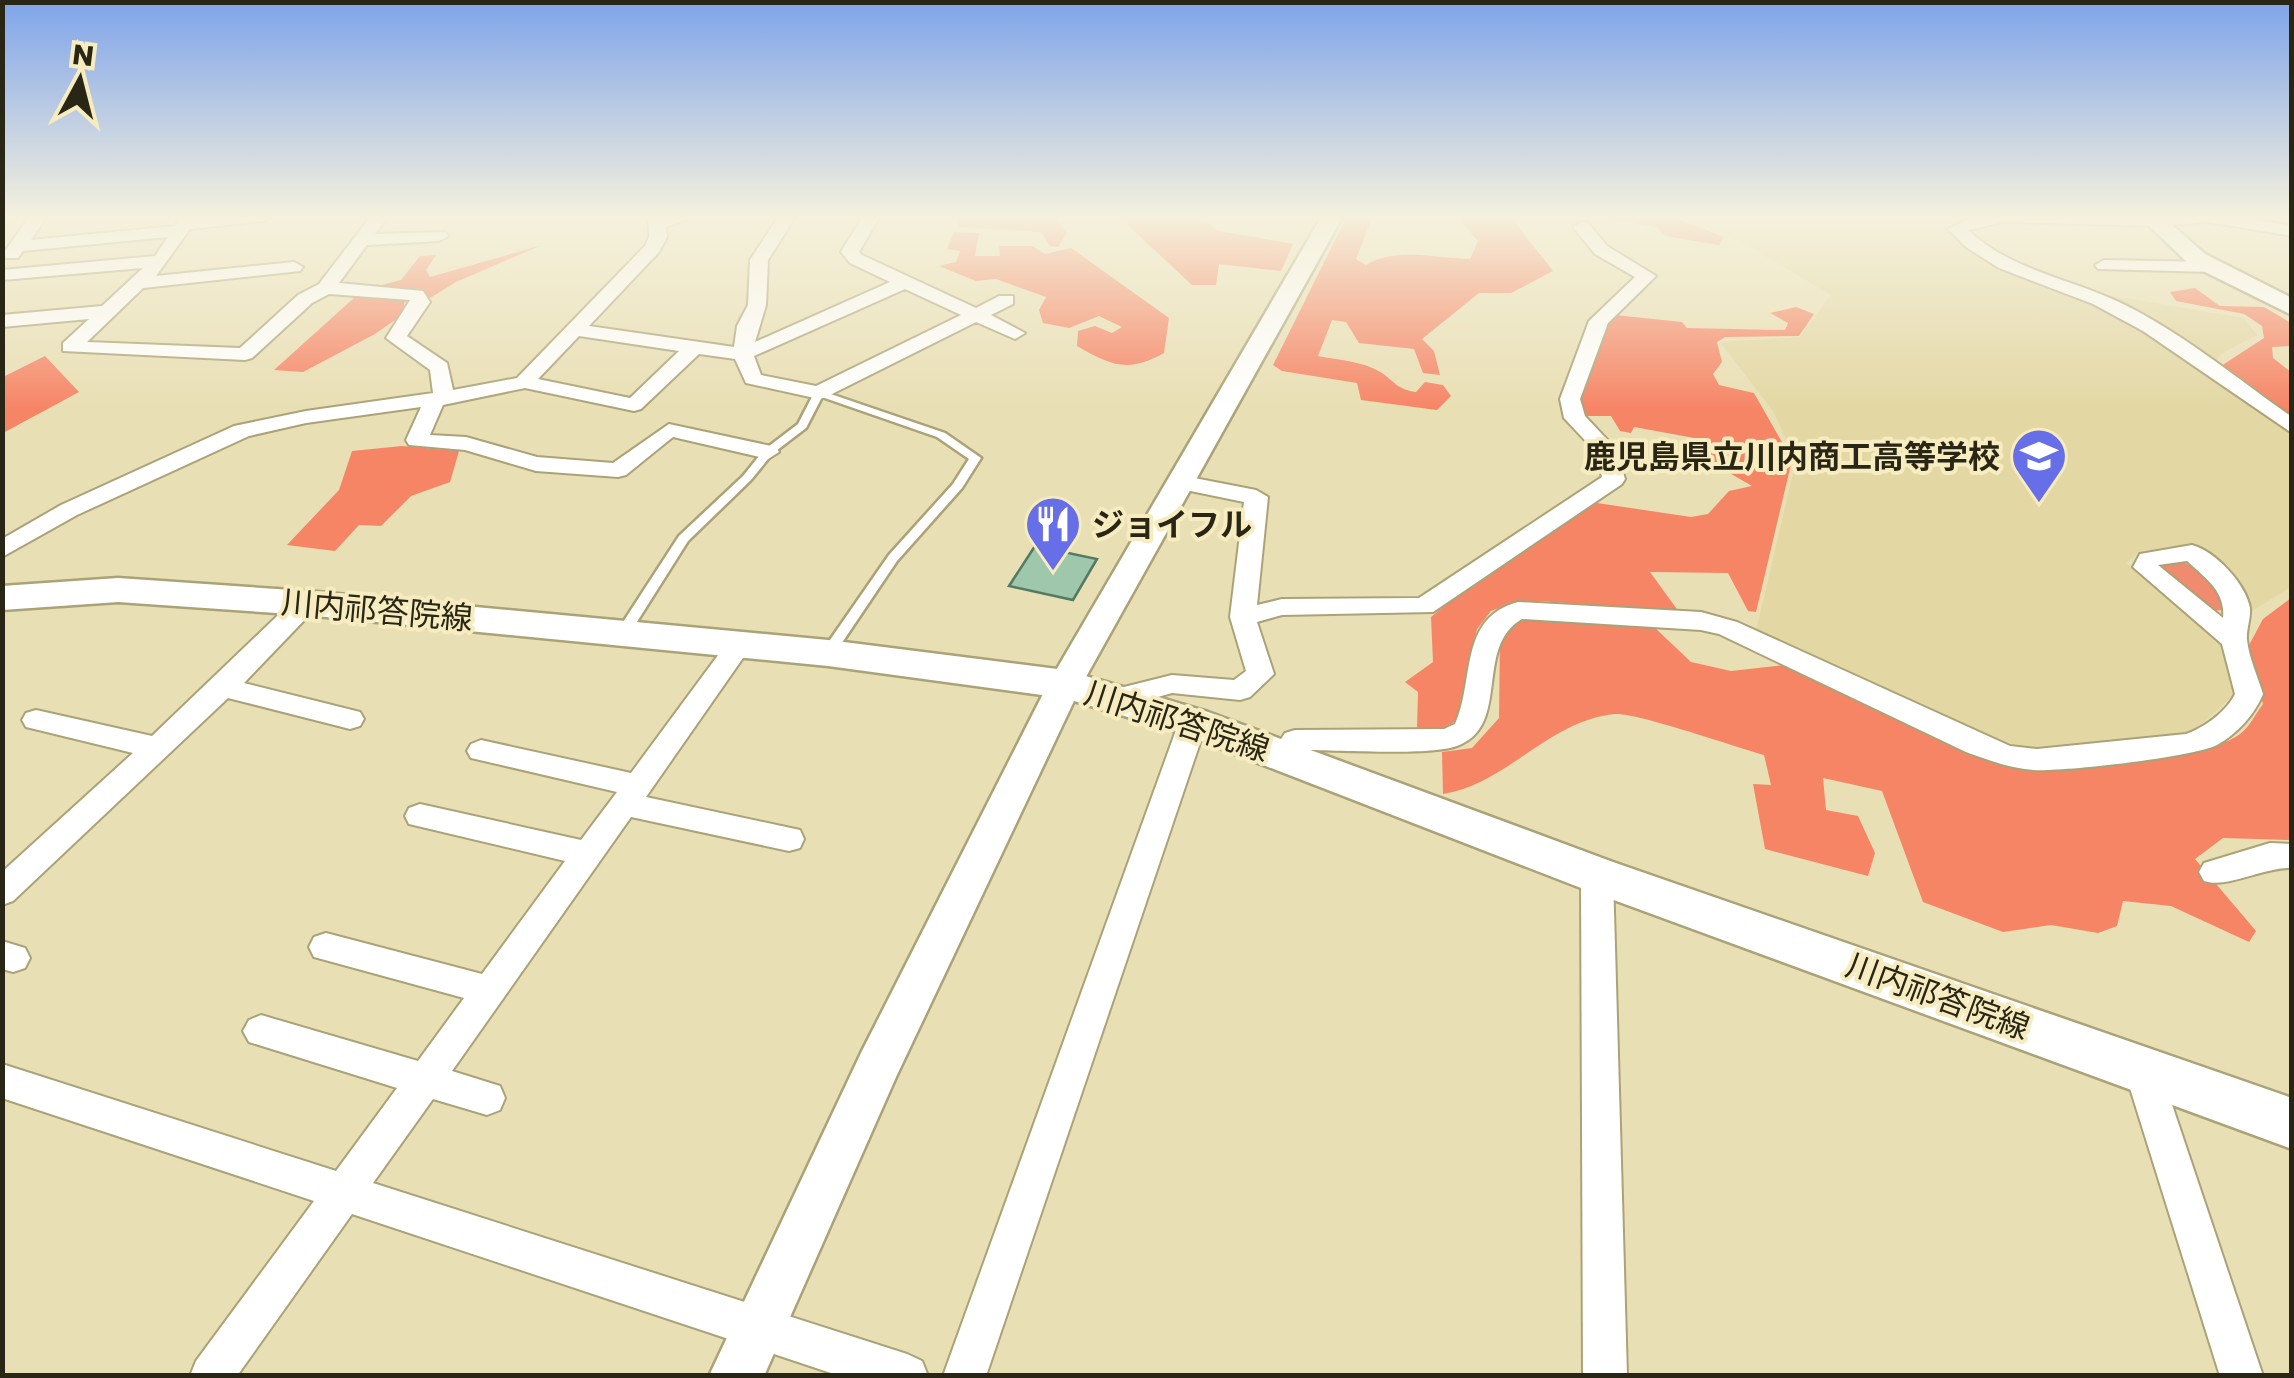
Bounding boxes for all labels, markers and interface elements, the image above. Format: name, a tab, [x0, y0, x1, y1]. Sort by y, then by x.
north arrow	[30, 30, 130, 130]
text: N	[70, 35, 96, 76]
school or university icon: 鹿児島県立川内商工高等学校	[2009, 426, 2069, 505]
place label: 鹿児島県立川内商工高等学校	[1584, 434, 2000, 479]
restaurant icon: ジョイフル	[1023, 494, 1083, 573]
place label: ジョイフル	[1092, 502, 1252, 547]
street label: 川内祁答院線	[279, 579, 475, 641]
street label: 川内祁答院線	[1079, 670, 1275, 772]
street label: 川内祁答院線	[1840, 942, 2036, 1050]

